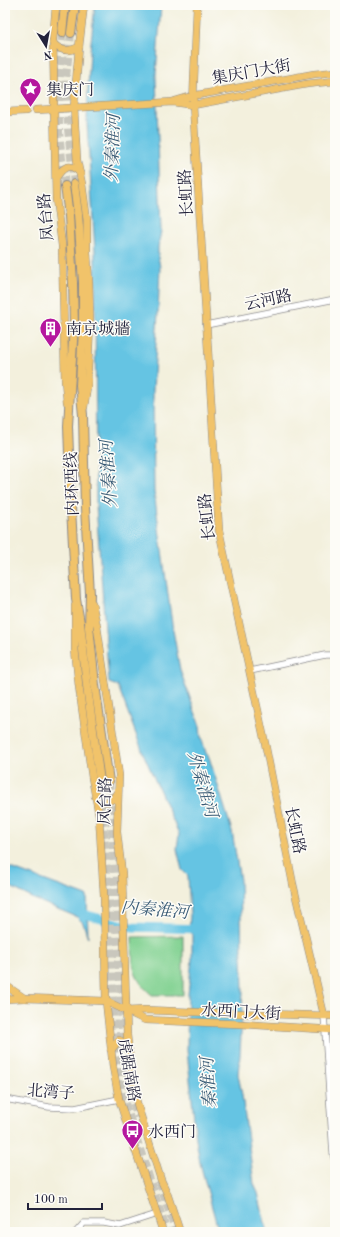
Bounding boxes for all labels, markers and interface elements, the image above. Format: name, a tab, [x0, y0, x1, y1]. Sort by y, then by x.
north arrow	[26, 26, 66, 66]
text: N	[42, 48, 53, 61]
street label: 集庆门大街	[210, 56, 292, 88]
place icon: 集庆门	[18, 76, 44, 109]
place label: 集庆门	[46, 81, 94, 99]
water label: 外秦淮河	[102, 111, 123, 182]
street label: 长虹路	[176, 169, 196, 217]
street label: 凤台路	[35, 192, 57, 242]
street label: 云河路	[243, 286, 294, 314]
building icon: 南京城牆	[37, 315, 63, 348]
place label: 南京城牆	[66, 320, 130, 338]
water label: 外秦淮河	[96, 436, 120, 509]
street label: 内环西线	[62, 452, 82, 516]
street label: 长虹路	[196, 492, 218, 542]
water label: 外秦淮河	[184, 749, 222, 822]
street label: 凤台路	[96, 777, 114, 825]
street label: 长虹路	[282, 805, 308, 855]
water label: 内秦淮河	[120, 897, 193, 922]
street label: 水西门大街	[201, 1001, 281, 1023]
street label: 虎踞南路	[115, 1037, 143, 1103]
water label: 秦淮河	[197, 1054, 220, 1109]
street label: 北湾子	[26, 1081, 76, 1103]
bus stop icon: 水西门	[119, 1118, 145, 1151]
place label: 水西门	[148, 1123, 196, 1141]
scale bar	[28, 1185, 102, 1211]
text: 100 m	[34, 1194, 68, 1206]

